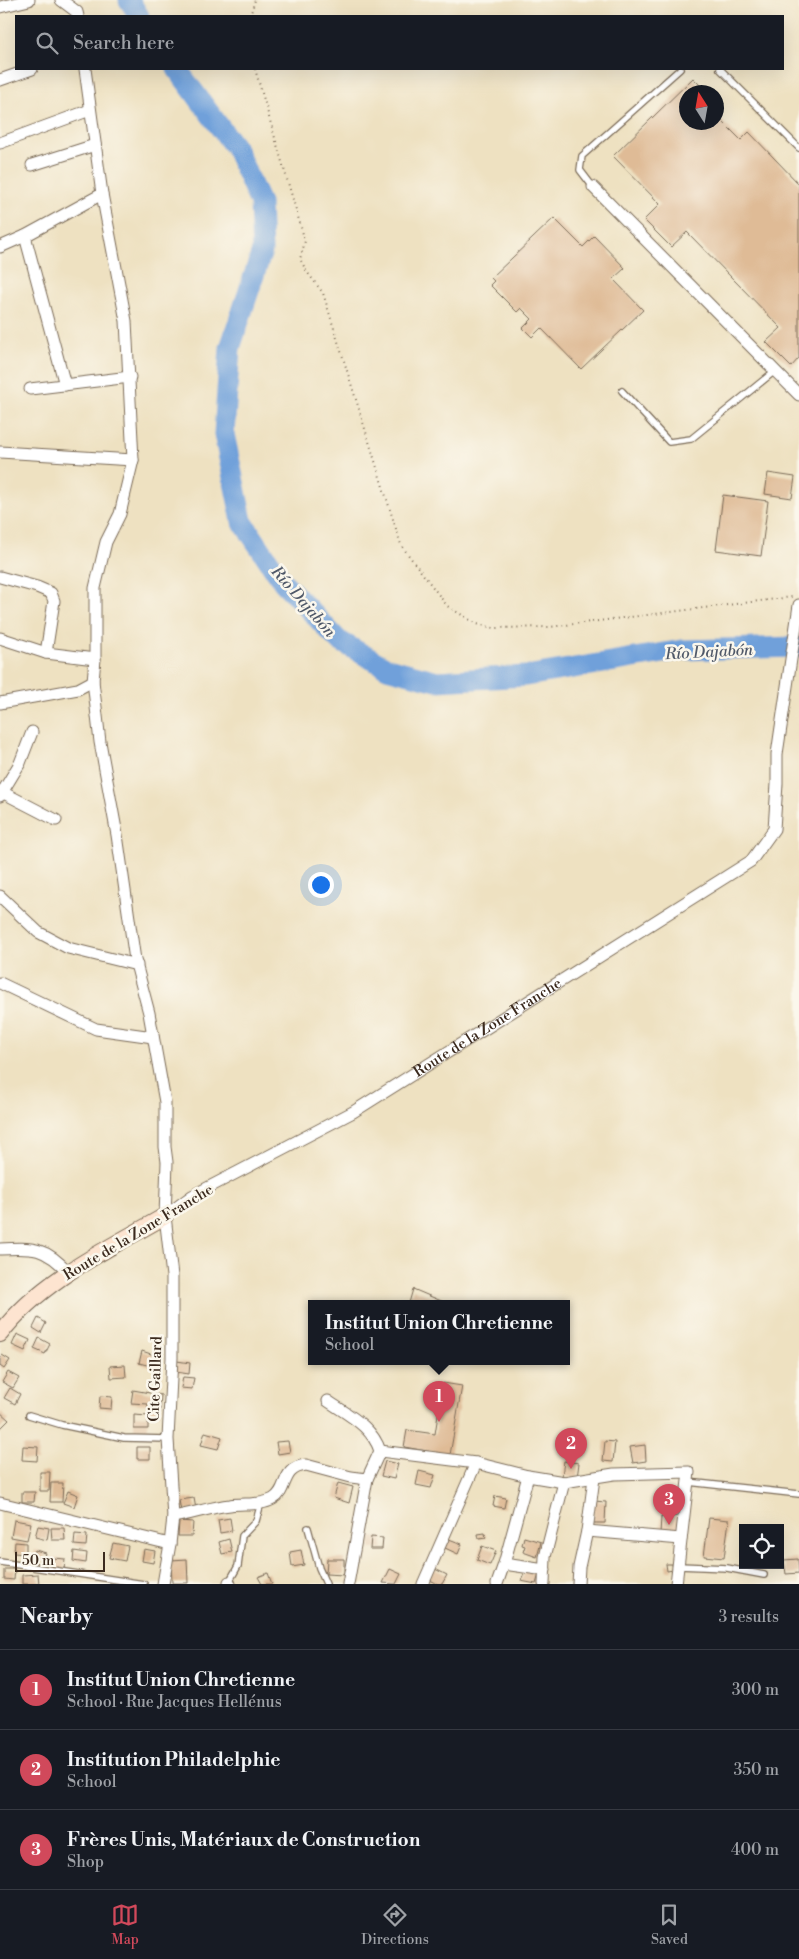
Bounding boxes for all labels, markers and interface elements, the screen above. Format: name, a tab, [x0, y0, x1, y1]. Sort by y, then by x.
search box	[15, 15, 784, 70]
icon: search	[33, 29, 61, 57]
text: Search here	[73, 31, 174, 55]
north arrow	[679, 85, 724, 130]
water label: Río Dajabón	[266, 561, 340, 642]
water label: Río Dajabón	[664, 640, 755, 664]
your location	[308, 872, 334, 898]
street label: Route de la Zone Franche	[410, 974, 565, 1082]
street label: Route de la Zone Franche	[60, 1180, 217, 1285]
popup	[308, 1300, 570, 1365]
text: Institut Union Chretienne	[325, 1311, 553, 1335]
street label: Cite Gaillard	[145, 1335, 167, 1422]
text: School	[325, 1335, 374, 1355]
pin: 1	[423, 1381, 455, 1422]
pin: 2	[555, 1428, 587, 1469]
pin: 3	[653, 1484, 685, 1525]
map controls	[739, 1524, 784, 1569]
button: locate	[739, 1524, 784, 1569]
scale bar	[15, 1549, 105, 1572]
text: 50 m	[22, 1552, 54, 1570]
text: Nearby	[20, 1604, 93, 1630]
text: 3 results	[718, 1607, 779, 1627]
text: Institut Union Chretienne	[67, 1668, 295, 1692]
text: 1	[32, 1680, 40, 1700]
text: 300 m	[732, 1680, 779, 1700]
text: School · Rue Jacques Hellénus	[67, 1692, 282, 1712]
text: Institution Philadelphie	[67, 1748, 280, 1772]
text: 2	[31, 1760, 41, 1780]
text: 350 m	[733, 1760, 779, 1780]
text: School	[67, 1772, 116, 1792]
text: Frères Unis, Matériaux de Construction	[67, 1828, 420, 1852]
text: 3	[31, 1840, 41, 1860]
text: 400 m	[731, 1840, 779, 1860]
text: Shop	[67, 1852, 104, 1872]
tab: Map	[111, 1901, 139, 1949]
tab: Directions	[361, 1901, 429, 1949]
tab: Saved	[651, 1901, 688, 1949]

